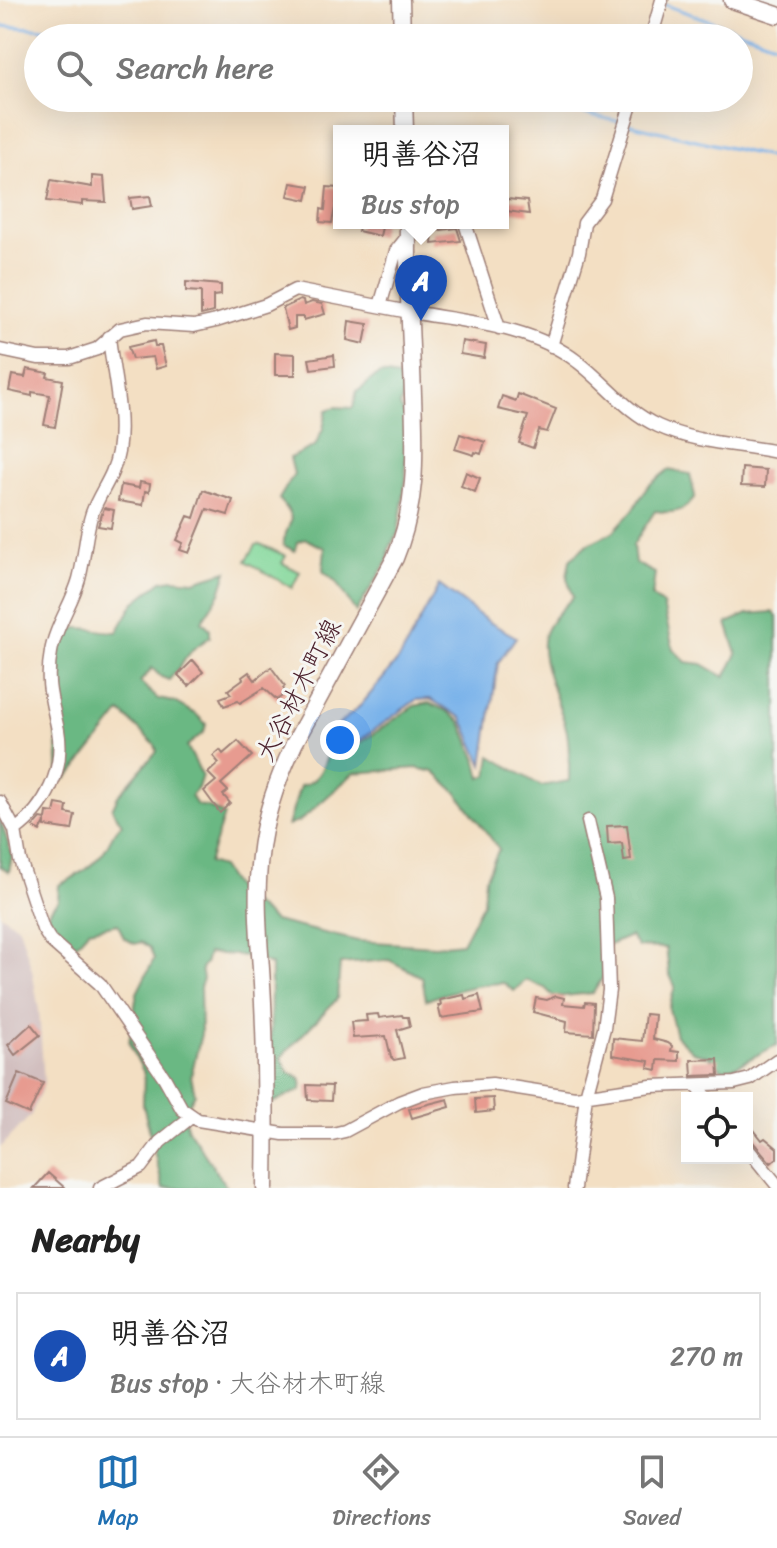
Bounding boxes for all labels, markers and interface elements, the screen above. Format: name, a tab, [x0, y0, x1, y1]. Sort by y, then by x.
search box	[24, 24, 753, 112]
text: Search here	[116, 41, 274, 95]
icon: search	[52, 46, 96, 90]
popup	[333, 125, 509, 229]
text: 明善谷沼	[361, 127, 481, 181]
text: Bus stop	[361, 181, 459, 227]
pin: A	[395, 255, 447, 321]
street label: 大谷材木町線	[242, 610, 354, 770]
your location	[320, 720, 360, 760]
map controls	[681, 1092, 753, 1164]
button: locate	[681, 1092, 753, 1164]
text: Nearby	[32, 1210, 140, 1270]
text: 明善谷沼	[110, 1306, 230, 1360]
text: A	[51, 1333, 69, 1379]
text: 270 m	[670, 1333, 743, 1379]
text: Bus stop · 大谷材木町線	[110, 1360, 385, 1406]
tab: Map	[96, 1450, 140, 1537]
tab: Directions	[332, 1450, 431, 1537]
tab: Saved	[623, 1450, 681, 1537]

